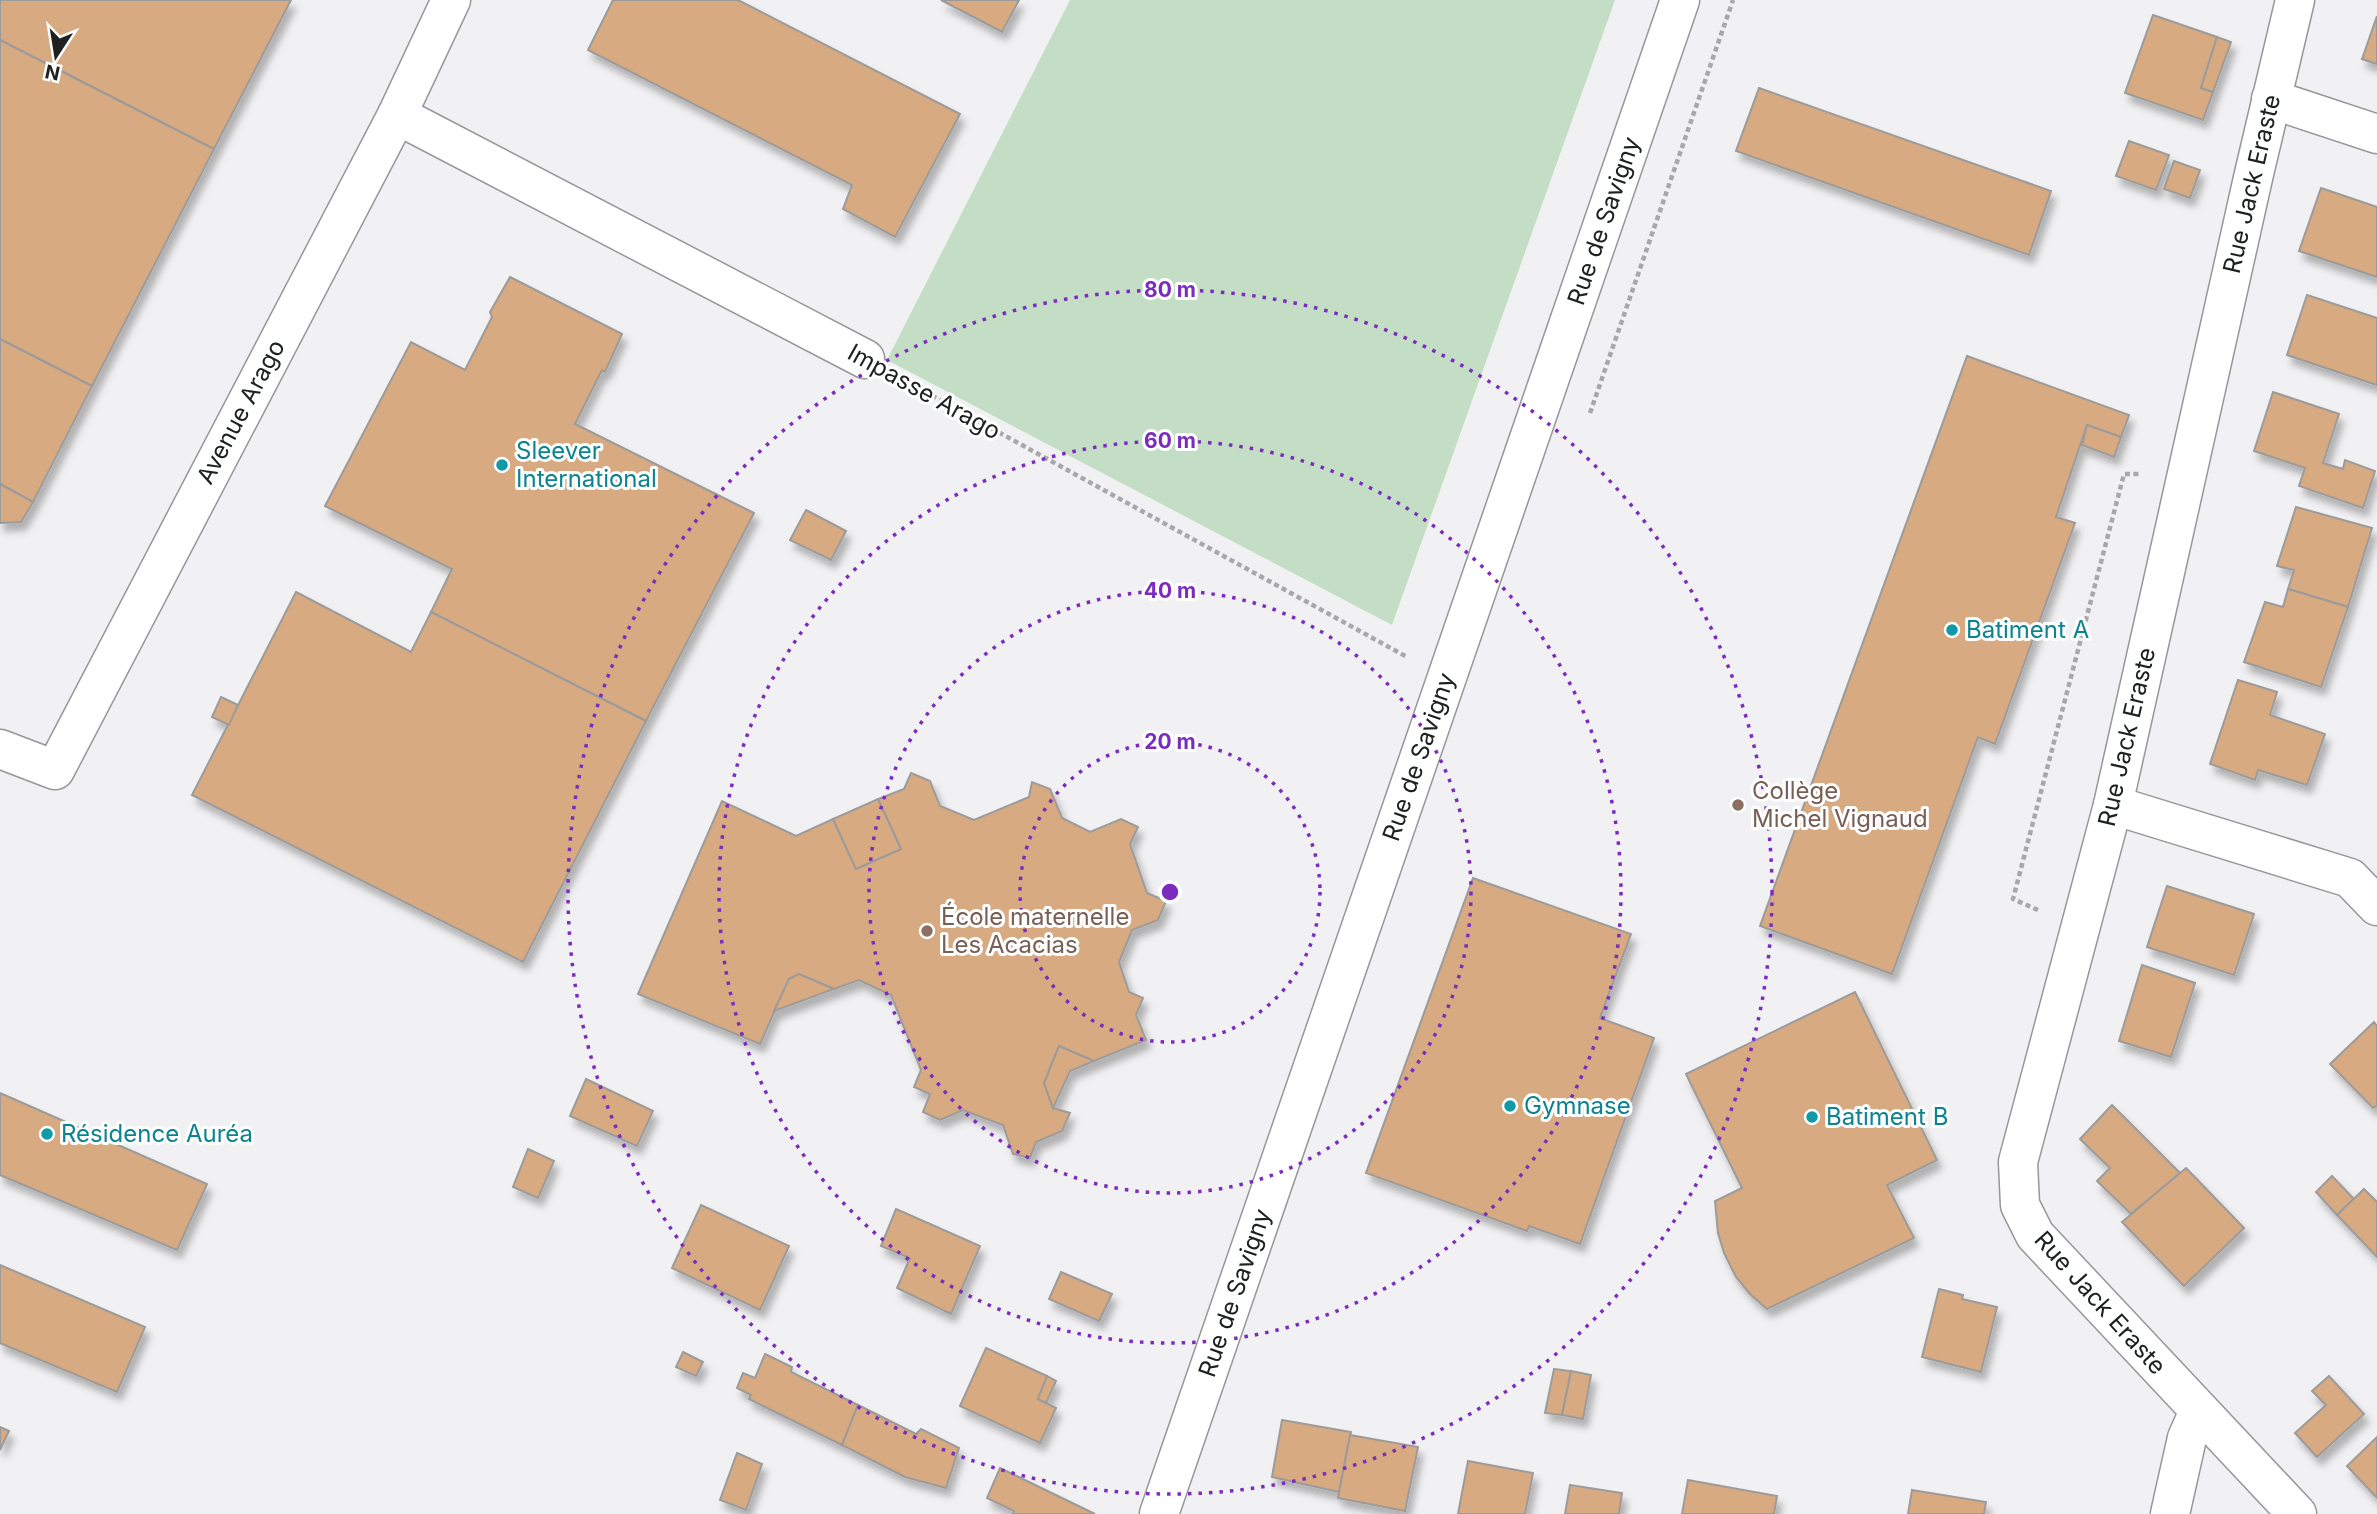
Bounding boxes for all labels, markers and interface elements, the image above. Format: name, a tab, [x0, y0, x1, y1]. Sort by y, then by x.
north arrow	[21, 21, 91, 91]
text: N	[43, 59, 62, 85]
street label: Rue Jack Eraste	[2217, 92, 2286, 276]
street label: Rue de Savigny	[1561, 133, 1646, 309]
text: 80 m	[1144, 277, 1196, 302]
street label: Avenue Arago	[190, 335, 291, 489]
street label: Impasse Arago	[843, 338, 1006, 445]
text: 60 m	[1144, 428, 1196, 453]
place label: Sleever International	[516, 436, 657, 493]
marker: Sleever International	[494, 457, 510, 473]
text: 40 m	[1144, 578, 1196, 603]
place label: Batiment A	[1966, 615, 2089, 644]
marker: Batiment A	[1944, 622, 1960, 638]
street label: Rue Jack Eraste	[2092, 645, 2161, 829]
street label: Rue de Savigny	[1376, 669, 1461, 845]
text: 20 m	[1144, 729, 1196, 754]
place label: Collège Michel Vignaud	[1752, 776, 1928, 833]
marker: Collège Michel Vignaud	[1730, 797, 1746, 813]
centre of rings	[1158, 880, 1182, 904]
place label: École maternelle Les Acacias	[941, 901, 1129, 959]
marker: École maternelle Les Acacias	[919, 923, 935, 939]
place label: Gymnase	[1524, 1091, 1631, 1120]
marker: Gymnase	[1502, 1098, 1518, 1114]
place label: Batiment B	[1826, 1102, 1948, 1131]
marker: Batiment B	[1804, 1109, 1820, 1125]
place label: Résidence Auréa	[61, 1119, 253, 1148]
marker: Résidence Auréa	[39, 1126, 55, 1142]
street label: Rue de Savigny	[1192, 1205, 1277, 1381]
street label: Rue Jack Eraste	[2029, 1225, 2172, 1380]

